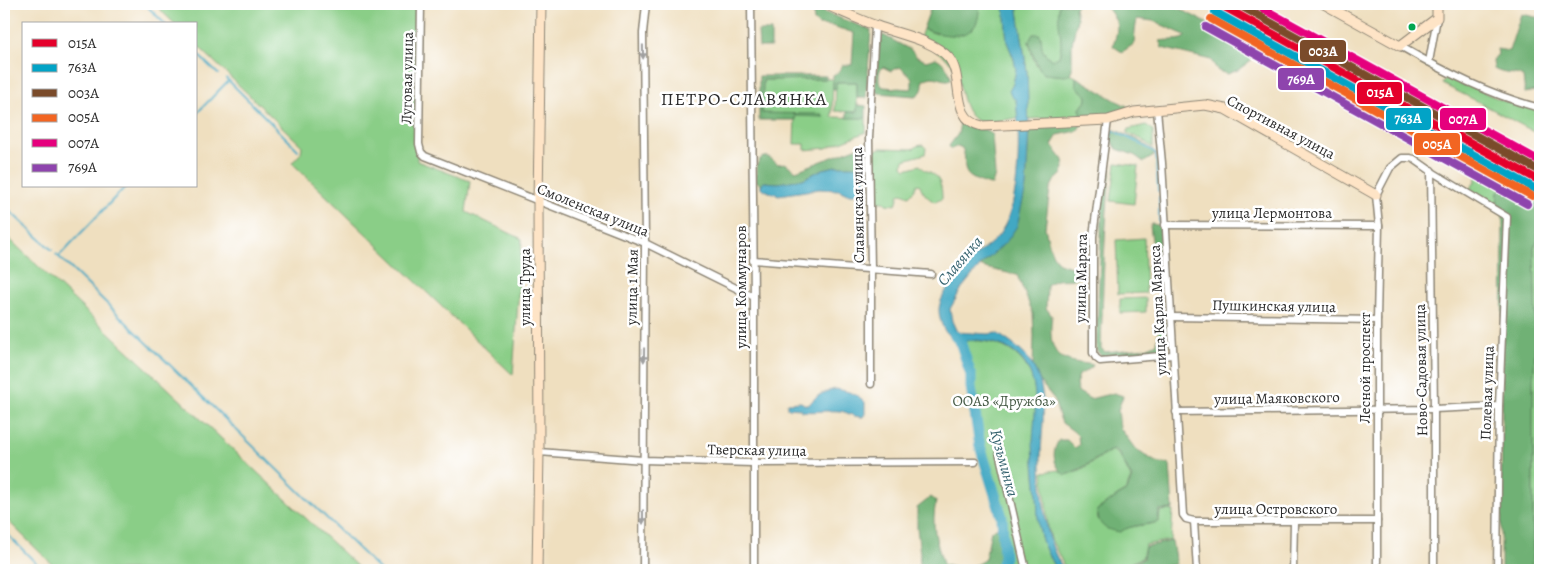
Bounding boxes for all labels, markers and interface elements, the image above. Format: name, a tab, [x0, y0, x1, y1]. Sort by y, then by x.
legend	[22, 22, 198, 188]
unlabelled marker	[1407, 22, 1417, 32]
street label: Луговая улица	[396, 31, 418, 124]
text: 015А	[68, 33, 97, 53]
line badge: 003А	[1299, 39, 1347, 63]
text: 003А	[1309, 42, 1338, 61]
one-way arrow	[639, 45, 647, 61]
text: 763А	[68, 57, 96, 77]
line badge: 769А	[1277, 67, 1325, 91]
text: 769А	[1287, 70, 1315, 89]
line badge: 015А	[1356, 81, 1403, 105]
text: 003А	[68, 83, 99, 103]
text: 015А	[1367, 83, 1394, 102]
district label: ПЕТРО-СЛАВЯНКА	[661, 87, 827, 111]
street label: Спортивная улица	[1223, 90, 1339, 164]
text: 005А	[68, 107, 99, 127]
line badge: 763А	[1385, 107, 1432, 131]
line badge: 007А	[1439, 107, 1487, 131]
text: 763А	[1394, 109, 1422, 128]
text: 007А	[1449, 110, 1478, 129]
line badge: 005А	[1413, 132, 1461, 156]
text: 007А	[68, 133, 99, 153]
text: 005А	[1423, 135, 1452, 154]
street label: Славянская улица	[847, 147, 869, 263]
text: 769А	[68, 157, 97, 177]
street label: Смоленская улица	[534, 178, 652, 242]
street label: улица Лермонтова	[1211, 203, 1332, 223]
street label: улица Коммунаров	[731, 225, 751, 350]
water label: Славянка	[932, 231, 988, 291]
street label: улица Марата	[1070, 233, 1092, 324]
street label: улица Карла Маркса	[1145, 244, 1171, 377]
street label: улица Труда	[515, 248, 535, 327]
street label: улица 1 Мая	[621, 249, 643, 326]
street label: Пушкинская улица	[1212, 295, 1336, 317]
street label: Ново-Садовая улица	[1410, 303, 1432, 437]
street label: Лесной проспект	[1355, 312, 1375, 424]
street label: Полевая улица	[1475, 345, 1499, 441]
one-way arrow	[640, 347, 648, 363]
street label: улица Маяковского	[1213, 387, 1340, 409]
park label: ООАЗ «Дружба»	[952, 391, 1056, 411]
water label: Кузьминка	[984, 427, 1024, 499]
street label: Тверская улица	[707, 439, 807, 461]
street label: улица Островского	[1214, 499, 1337, 519]
one-way arrow	[639, 510, 647, 526]

